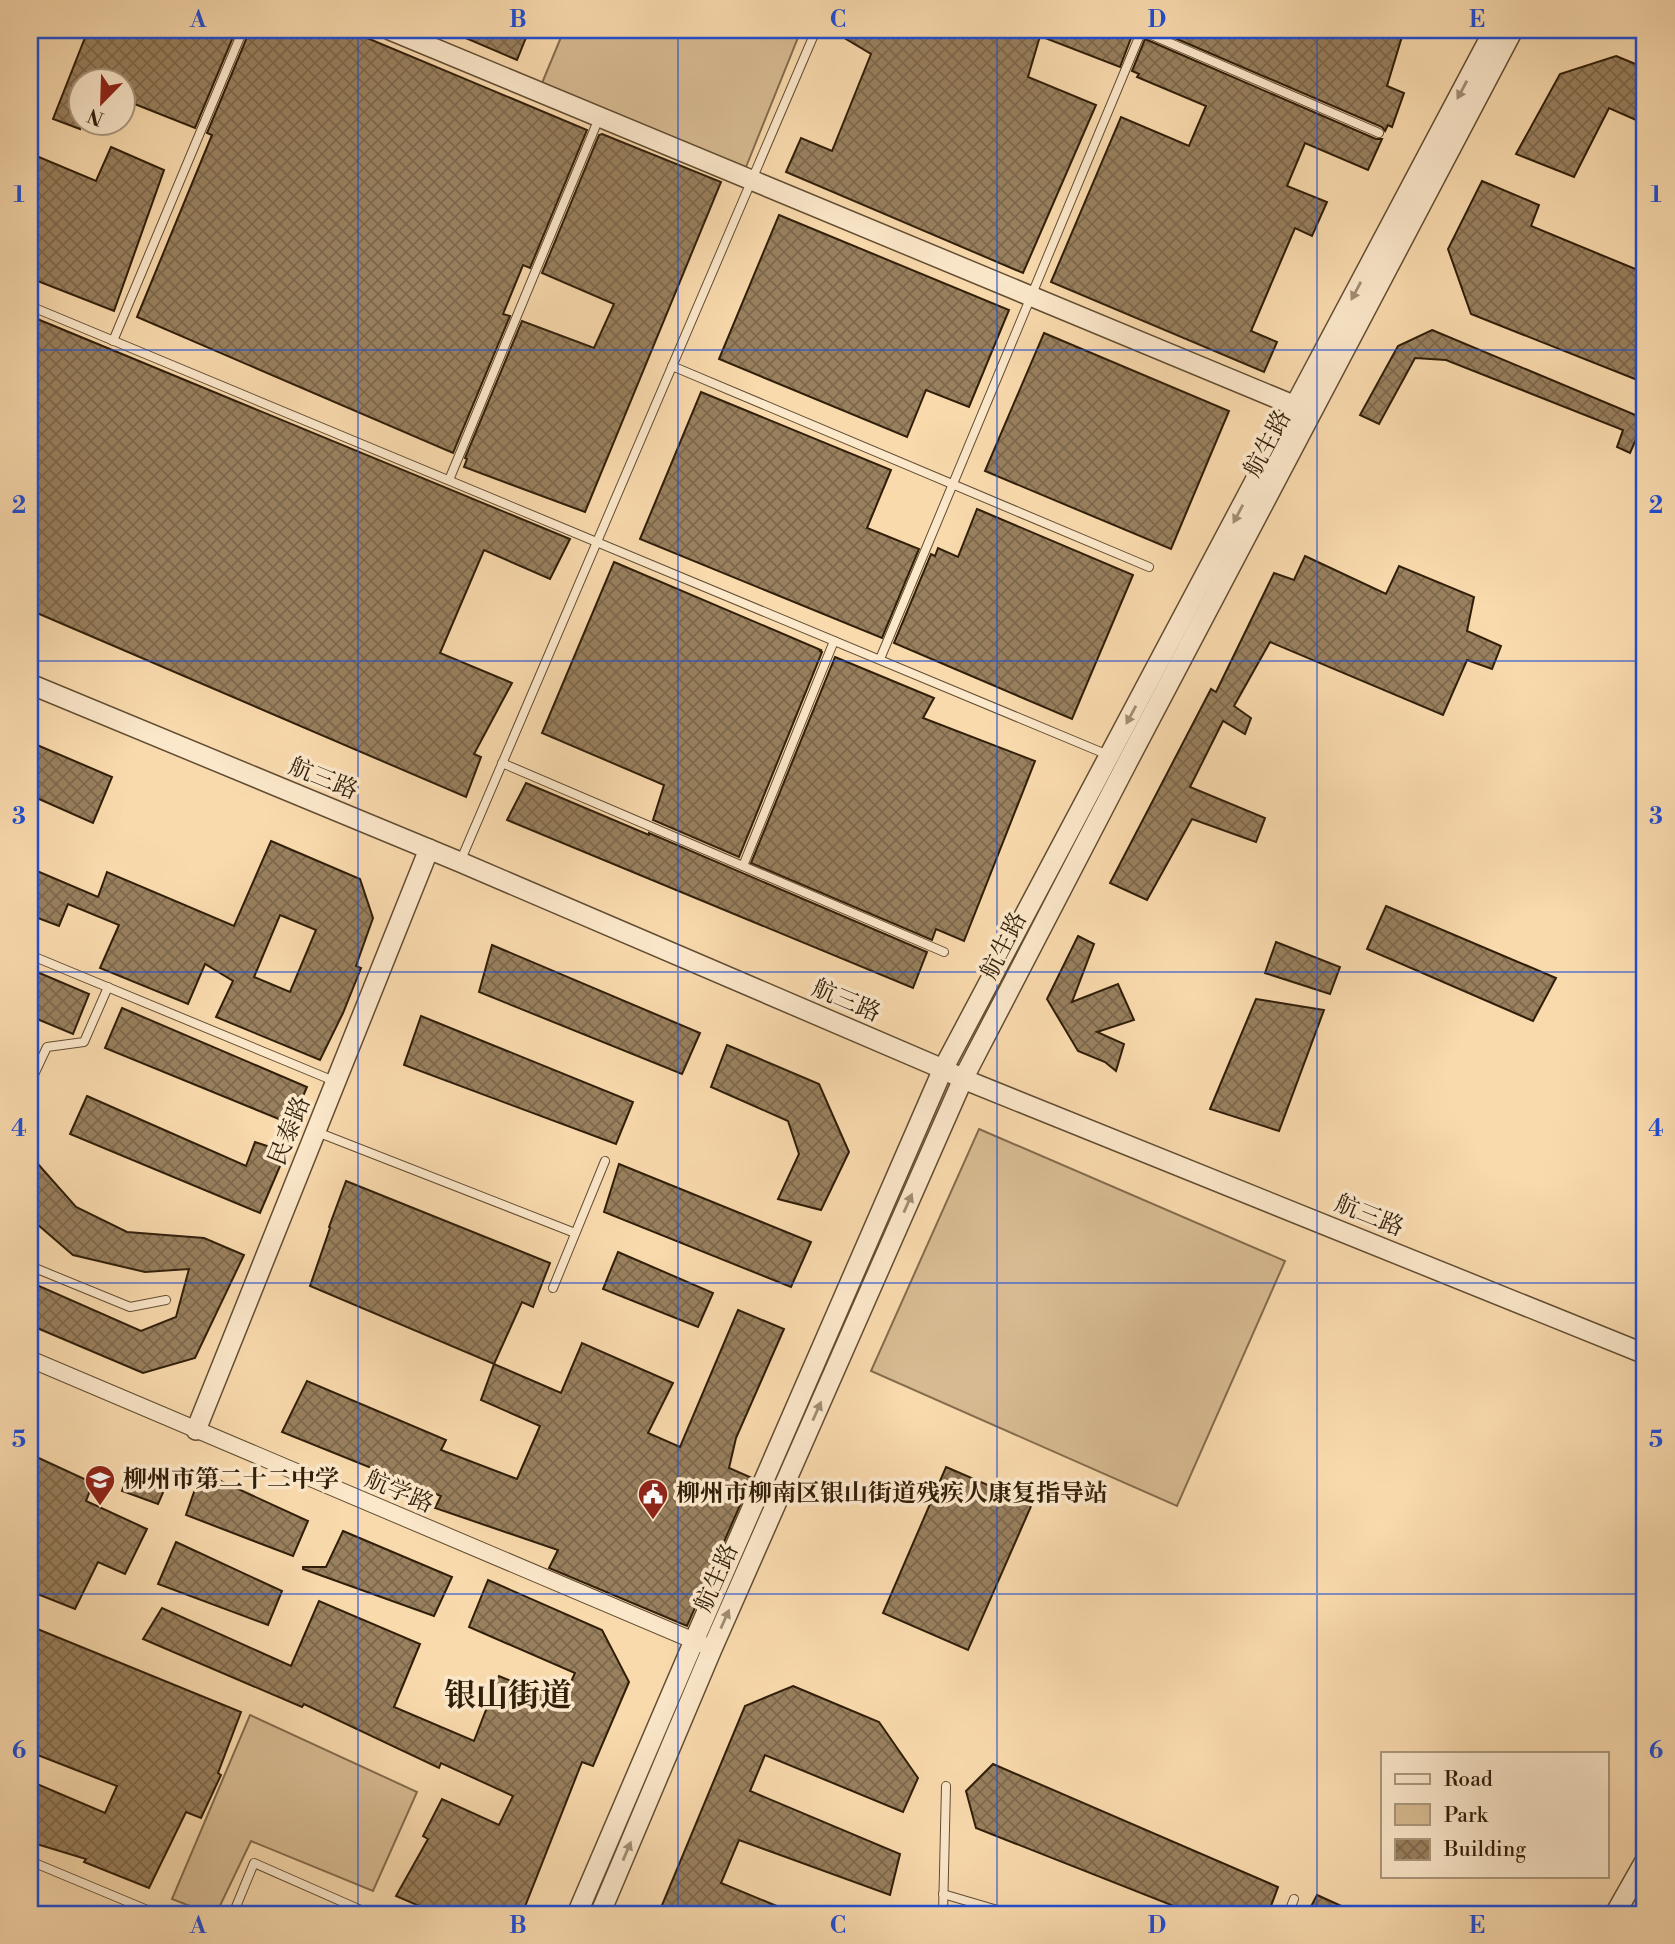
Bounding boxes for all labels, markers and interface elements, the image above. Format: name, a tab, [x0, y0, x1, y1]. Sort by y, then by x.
text: A	[189, 6, 207, 34]
text: B	[509, 6, 527, 34]
text: C	[830, 6, 846, 34]
text: D	[1148, 6, 1166, 34]
text: E	[1469, 6, 1485, 34]
north arrow	[66, 66, 136, 136]
one-way arrow	[1456, 80, 1468, 100]
text: N	[84, 103, 107, 131]
text: 1	[13, 181, 25, 209]
text: 1	[1650, 181, 1662, 209]
one-way arrow	[1350, 281, 1361, 301]
street label: 航生路	[1238, 405, 1298, 483]
text: 2	[12, 492, 26, 520]
text: 2	[1649, 492, 1663, 520]
one-way arrow	[1232, 504, 1243, 524]
one-way arrow	[1125, 705, 1137, 725]
street label: 航三路	[284, 752, 362, 806]
text: 3	[12, 803, 26, 831]
text: 3	[1649, 803, 1663, 831]
street label: 航生路	[974, 907, 1034, 985]
street label: 航三路	[807, 973, 885, 1029]
street label: 民泰路	[263, 1092, 317, 1170]
text: 4	[11, 1115, 27, 1143]
text: 4	[1648, 1115, 1664, 1143]
street label: 航三路	[1330, 1189, 1408, 1243]
one-way arrow	[903, 1192, 914, 1213]
one-way arrow	[811, 1401, 823, 1421]
text: 5	[12, 1426, 26, 1454]
text: 5	[1649, 1426, 1663, 1454]
school or university icon: 柳州市第二十二中学	[83, 1463, 117, 1507]
street label: 航学路	[360, 1464, 438, 1520]
place label: 柳州市第二十二中学	[123, 1465, 339, 1495]
public building icon: 柳州市柳南区银山街道残疾人康复指导站	[636, 1477, 670, 1521]
place label: 柳州市柳南区银山街道残疾人康复指导站	[676, 1479, 1108, 1509]
street label: 航生路	[689, 1539, 745, 1617]
one-way arrow	[720, 1609, 731, 1630]
district label: 银山街道	[444, 1676, 572, 1716]
text: 6	[12, 1737, 26, 1765]
text: 6	[1649, 1737, 1663, 1765]
legend	[1381, 1752, 1608, 1878]
text: Road	[1444, 1767, 1493, 1793]
text: Park	[1444, 1803, 1489, 1829]
text: Building	[1443, 1837, 1526, 1863]
one-way arrow	[622, 1841, 633, 1862]
text: A	[189, 1912, 207, 1940]
text: B	[509, 1912, 527, 1940]
text: C	[830, 1912, 846, 1940]
text: D	[1148, 1912, 1166, 1940]
text: E	[1469, 1912, 1485, 1940]

